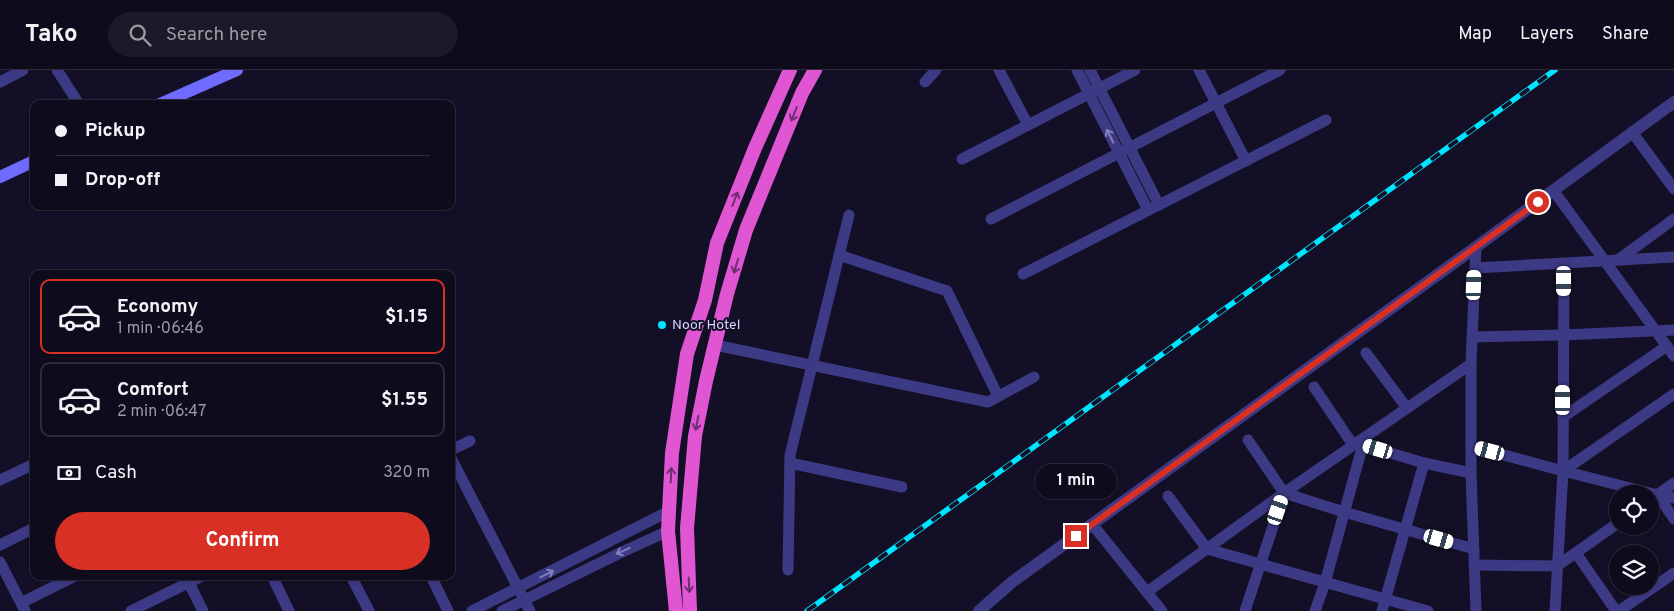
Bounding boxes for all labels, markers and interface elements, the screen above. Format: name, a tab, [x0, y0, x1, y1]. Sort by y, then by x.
search box	[108, 12, 458, 57]
text: Tako	[25, 20, 78, 50]
icon: search	[126, 21, 154, 49]
text: Search here	[166, 23, 267, 47]
text: Map	[1458, 23, 1492, 46]
text: Layers	[1520, 23, 1574, 46]
text: Share	[1602, 23, 1649, 46]
one-way arrow	[789, 106, 798, 121]
text: Pickup	[85, 119, 145, 143]
one-way arrow	[1105, 129, 1114, 144]
text: Drop-off	[85, 168, 160, 192]
route start	[1527, 191, 1549, 213]
one-way arrow	[730, 192, 740, 207]
one-way arrow	[730, 257, 740, 273]
car	[1556, 266, 1571, 296]
car	[1465, 270, 1482, 300]
icon: car	[57, 294, 102, 339]
text: Economy	[117, 295, 198, 319]
text: $1.15	[385, 305, 428, 329]
place label: Noor Hotel	[672, 317, 740, 334]
text: 1 min · 06:46	[117, 319, 204, 339]
marker: Noor Hotel	[656, 319, 668, 331]
icon: car	[57, 377, 102, 422]
text: Comfort	[117, 378, 189, 402]
car	[1555, 385, 1570, 415]
text: $1.55	[381, 388, 428, 412]
text: 2 min · 06:47	[117, 402, 206, 422]
one-way arrow	[692, 415, 702, 431]
car	[1361, 437, 1394, 461]
car	[1473, 440, 1506, 462]
icon: cash	[55, 459, 83, 487]
text: Cash	[95, 461, 137, 485]
text: 320 m	[383, 463, 430, 483]
callout: 1 min	[1035, 464, 1117, 498]
one-way arrow	[666, 468, 676, 484]
text: 1 min	[1057, 471, 1095, 491]
map controls	[1609, 485, 1659, 595]
button: locate	[1609, 485, 1659, 535]
car	[1266, 493, 1289, 527]
button: Confirm	[55, 512, 430, 570]
route end	[1065, 525, 1087, 547]
car	[1422, 528, 1455, 550]
button: layers	[1609, 545, 1659, 595]
one-way arrow	[616, 547, 631, 557]
one-way arrow	[540, 568, 555, 578]
one-way arrow	[684, 577, 693, 593]

